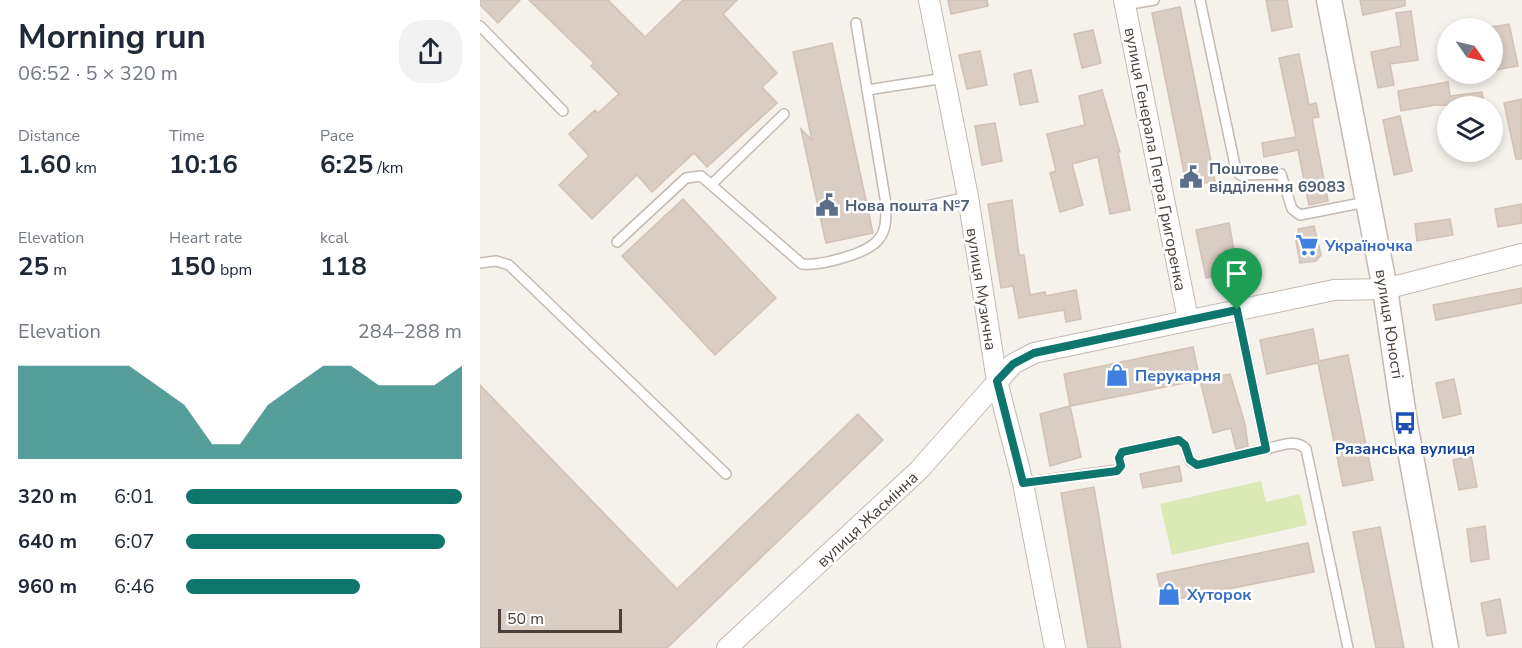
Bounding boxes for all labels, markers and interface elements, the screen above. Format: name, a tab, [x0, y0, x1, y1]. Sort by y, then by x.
text: Morning run	[18, 15, 206, 60]
north arrow	[1437, 18, 1503, 84]
map controls	[1437, 18, 1503, 162]
button: share	[399, 20, 462, 83]
street label: вулиця Генерала Петра Григоренка	[1119, 26, 1191, 293]
text: 06:52 · 5 × 320 m	[18, 60, 178, 87]
button: layers	[1437, 96, 1503, 162]
text: Distance	[18, 125, 80, 147]
text: Time	[169, 125, 205, 147]
text: Pace	[320, 125, 354, 147]
text: 1.60	[18, 147, 71, 182]
text: 10:16	[169, 147, 238, 182]
text: 6:25	[320, 147, 373, 182]
text: km	[71, 157, 97, 179]
text: /km	[373, 157, 404, 179]
place label: Поштове відділення 69083	[1209, 158, 1346, 198]
public building icon: Поштове відділення 69083	[1178, 164, 1204, 190]
public building icon: Нова пошта №7	[814, 192, 840, 218]
place label: Нова пошта №7	[845, 195, 970, 217]
street label: вулиця Музична	[960, 226, 1002, 352]
text: Elevation	[18, 227, 84, 249]
text: Heart rate	[169, 227, 242, 249]
text: kcal	[320, 227, 348, 249]
supermarket icon: Україночка	[1294, 232, 1320, 258]
place label: Україночка	[1324, 235, 1413, 257]
pin	[1211, 248, 1262, 310]
text: 25	[18, 249, 49, 284]
text: 150	[169, 249, 216, 284]
text: 118	[320, 249, 367, 284]
icon: arrive	[1220, 257, 1253, 290]
text: m	[49, 259, 67, 281]
text: bpm	[216, 259, 252, 281]
street label: вулиця Юності	[1369, 268, 1409, 381]
text: Elevation	[18, 318, 101, 345]
text: 284–288 m	[358, 318, 462, 345]
shop icon: Перукарня	[1104, 362, 1130, 388]
place label: Перукарня	[1135, 365, 1221, 387]
bus stop icon: Рязанська вулиця	[1392, 410, 1418, 436]
place label: Рязанська вулиця	[1335, 438, 1475, 460]
street label: вулиця Жасмінна	[812, 467, 923, 572]
text: 320 m	[18, 483, 77, 510]
text: 6:01	[114, 483, 155, 510]
text: 640 m	[18, 528, 77, 555]
text: 6:07	[114, 528, 155, 555]
text: 960 m	[18, 573, 77, 600]
text: 6:46	[114, 573, 155, 600]
shop icon: Хуторок	[1156, 581, 1182, 607]
place label: Хуторок	[1186, 584, 1252, 606]
scale bar	[498, 606, 622, 634]
text: 50 m	[507, 608, 544, 630]

